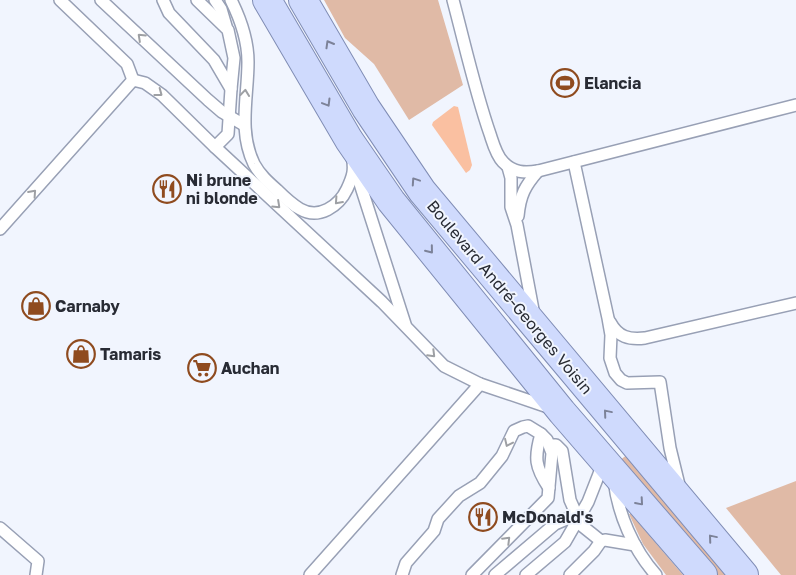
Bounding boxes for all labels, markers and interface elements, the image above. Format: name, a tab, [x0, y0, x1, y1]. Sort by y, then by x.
one-way arrow	[137, 34, 146, 43]
one-way arrow	[325, 41, 335, 50]
sports icon: Elancia	[550, 68, 580, 98]
place label: Elancia	[584, 73, 641, 93]
one-way arrow	[153, 88, 162, 96]
one-way arrow	[239, 89, 250, 97]
one-way arrow	[320, 97, 330, 106]
place label: Ni brune ni blonde	[186, 170, 258, 208]
restaurant icon: Ni brune ni blonde	[152, 174, 182, 204]
one-way arrow	[412, 178, 421, 187]
one-way arrow	[27, 189, 36, 198]
one-way arrow	[335, 195, 344, 204]
street label: Boulevard André-Georges Voisin	[423, 196, 597, 398]
one-way arrow	[271, 199, 280, 208]
one-way arrow	[425, 244, 433, 253]
shop icon: Carnaby	[21, 291, 51, 321]
place label: Carnaby	[55, 296, 120, 316]
shop icon: Tamaris	[66, 339, 96, 369]
place label: Tamaris	[100, 344, 161, 364]
one-way arrow	[426, 348, 435, 357]
supermarket icon: Auchan	[187, 353, 217, 383]
place label: Auchan	[221, 358, 279, 378]
one-way arrow	[604, 410, 613, 419]
one-way arrow	[504, 438, 514, 447]
one-way arrow	[634, 496, 643, 505]
restaurant icon: McDonald's	[468, 502, 498, 532]
place label: McDonald's	[502, 507, 593, 527]
one-way arrow	[709, 535, 718, 544]
one-way arrow	[501, 537, 510, 546]

